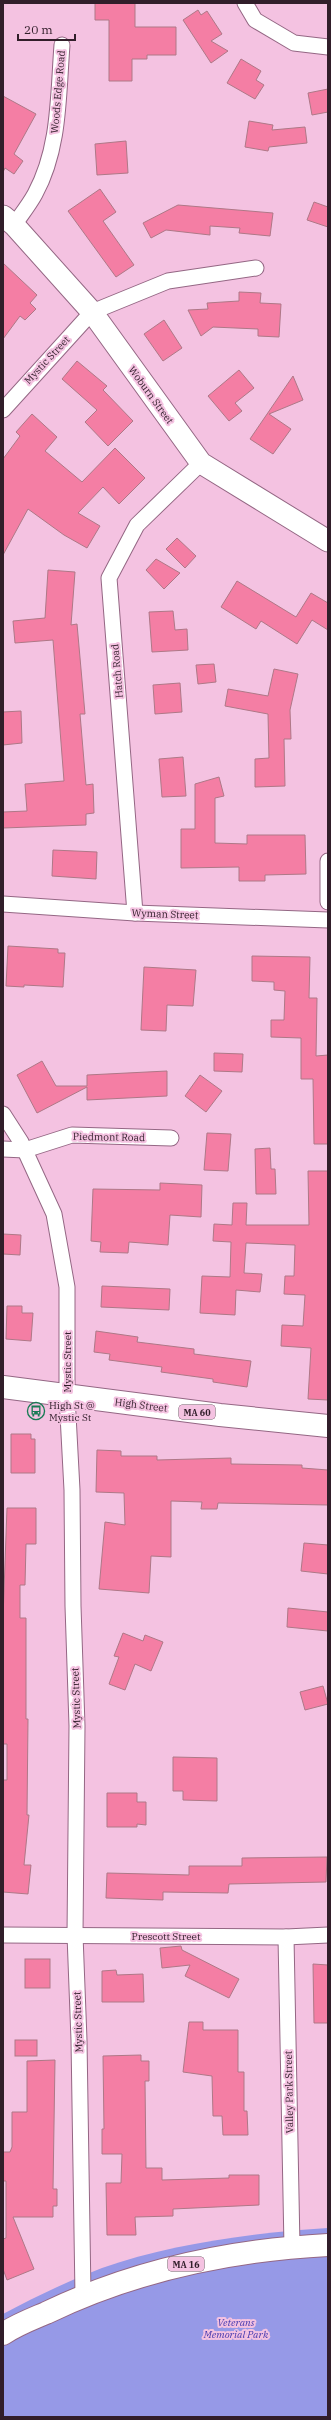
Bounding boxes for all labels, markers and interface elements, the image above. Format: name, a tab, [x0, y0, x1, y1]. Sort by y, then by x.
scale bar	[18, 16, 75, 42]
text: 20 m	[24, 22, 53, 37]
street label: Woods Edge Road	[48, 50, 68, 134]
street label: Mystic Street	[21, 333, 73, 387]
street label: Woburn Street	[126, 364, 177, 427]
street label: Hatch Road	[108, 643, 126, 699]
street label: Wyman Street	[131, 906, 199, 922]
street label: Piedmont Road	[73, 1130, 145, 1144]
street label: Mystic Street	[61, 1331, 74, 1393]
street label: High Street	[114, 1395, 169, 1415]
place label: High St @ Mystic St	[49, 1399, 95, 1424]
bus stop icon: High St @ Mystic St	[26, 1401, 46, 1421]
road number: MA 60	[179, 1405, 215, 1419]
street label: Mystic Street	[68, 1667, 84, 1729]
street label: Prescott Street	[132, 1930, 201, 1943]
street label: Mystic Street	[70, 1991, 86, 2053]
street label: Valley Park Street	[282, 2050, 296, 2133]
road number: MA 16	[168, 2257, 204, 2271]
park label: Veterans Memorial Park	[203, 2316, 269, 2341]

